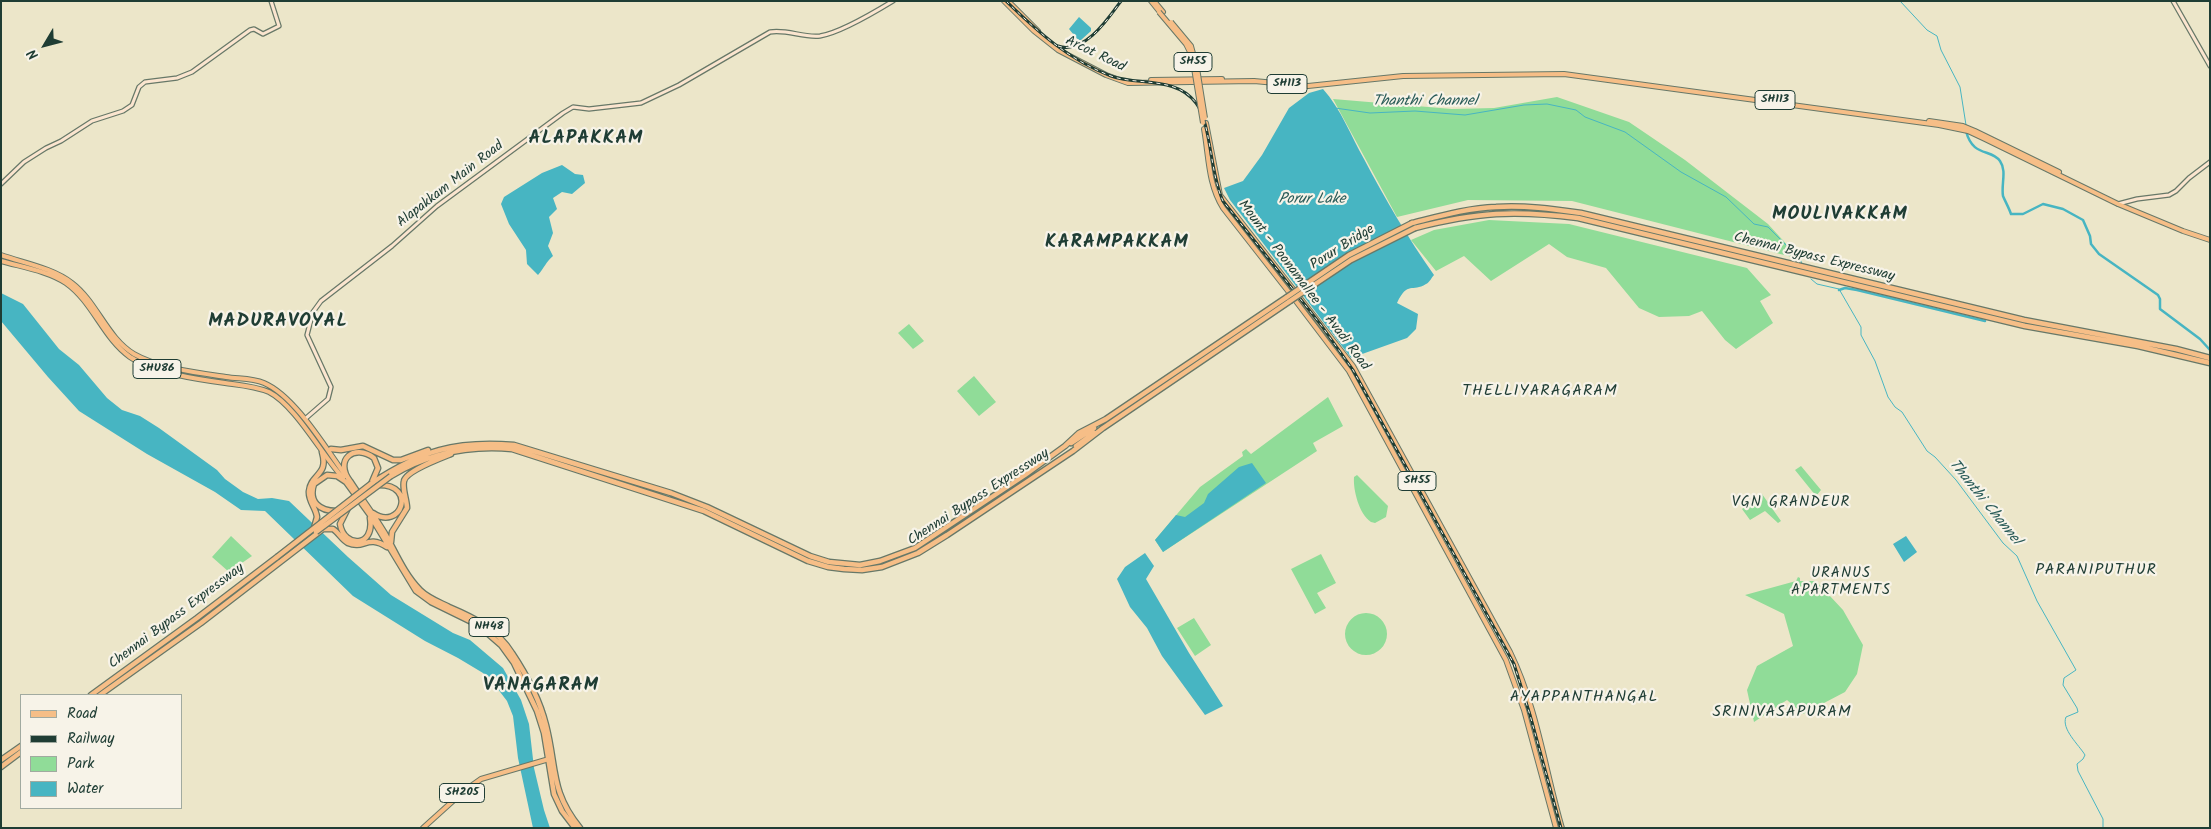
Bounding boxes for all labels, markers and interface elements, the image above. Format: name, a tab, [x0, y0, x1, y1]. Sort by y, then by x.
north arrow	[20, 20, 70, 70]
street label: Arcot Road	[1062, 33, 1128, 77]
text: N	[22, 44, 44, 64]
road number: SH55	[1174, 52, 1212, 72]
road number: SH113	[1267, 74, 1307, 94]
road number: SH113	[1755, 90, 1795, 110]
water label: Thanthi Channel	[1373, 93, 1477, 111]
district label: ALAPAKKAM	[527, 129, 645, 151]
street label: Alapakkam Main Road	[394, 138, 508, 232]
water label: Porur Lake	[1278, 191, 1346, 209]
street label: Mount - Poonamallee - Avadi Road	[1233, 198, 1373, 374]
district label: MOULIVAKKAM	[1771, 205, 1909, 227]
street label: Porur Bridge	[1308, 222, 1378, 274]
street label: Chennai Bypass Expressway	[1732, 230, 1896, 286]
district label: KARAMPAKKAM	[1044, 233, 1190, 255]
district label: MADURAVOYAL	[207, 312, 349, 334]
road number: SHU86	[133, 359, 181, 378]
district label: THELLIYARAGARAM	[1460, 382, 1620, 402]
street label: Chennai Bypass Expressway	[905, 446, 1053, 550]
water label: Thanthi Channel	[1944, 457, 2024, 549]
road number: SH55	[1398, 472, 1436, 491]
district label: VGN GRANDEUR	[1730, 494, 1852, 512]
street label: Chennai Bypass Expressway	[106, 561, 248, 673]
district label: PARANIPUTHUR	[2034, 561, 2158, 581]
district label: URANUS APARTMENTS	[1790, 565, 1892, 600]
road number: NH48	[469, 618, 509, 636]
district label: VANAGARAM	[482, 676, 600, 698]
district label: AYAPPANTHANGAL	[1508, 688, 1660, 708]
legend	[20, 694, 182, 809]
text: Road	[67, 702, 97, 726]
district label: SRINIVASAPURAM	[1711, 703, 1853, 723]
text: Railway	[67, 727, 114, 751]
text: Park	[67, 752, 94, 776]
text: Water	[67, 777, 103, 801]
road number: SH205	[440, 784, 484, 802]

